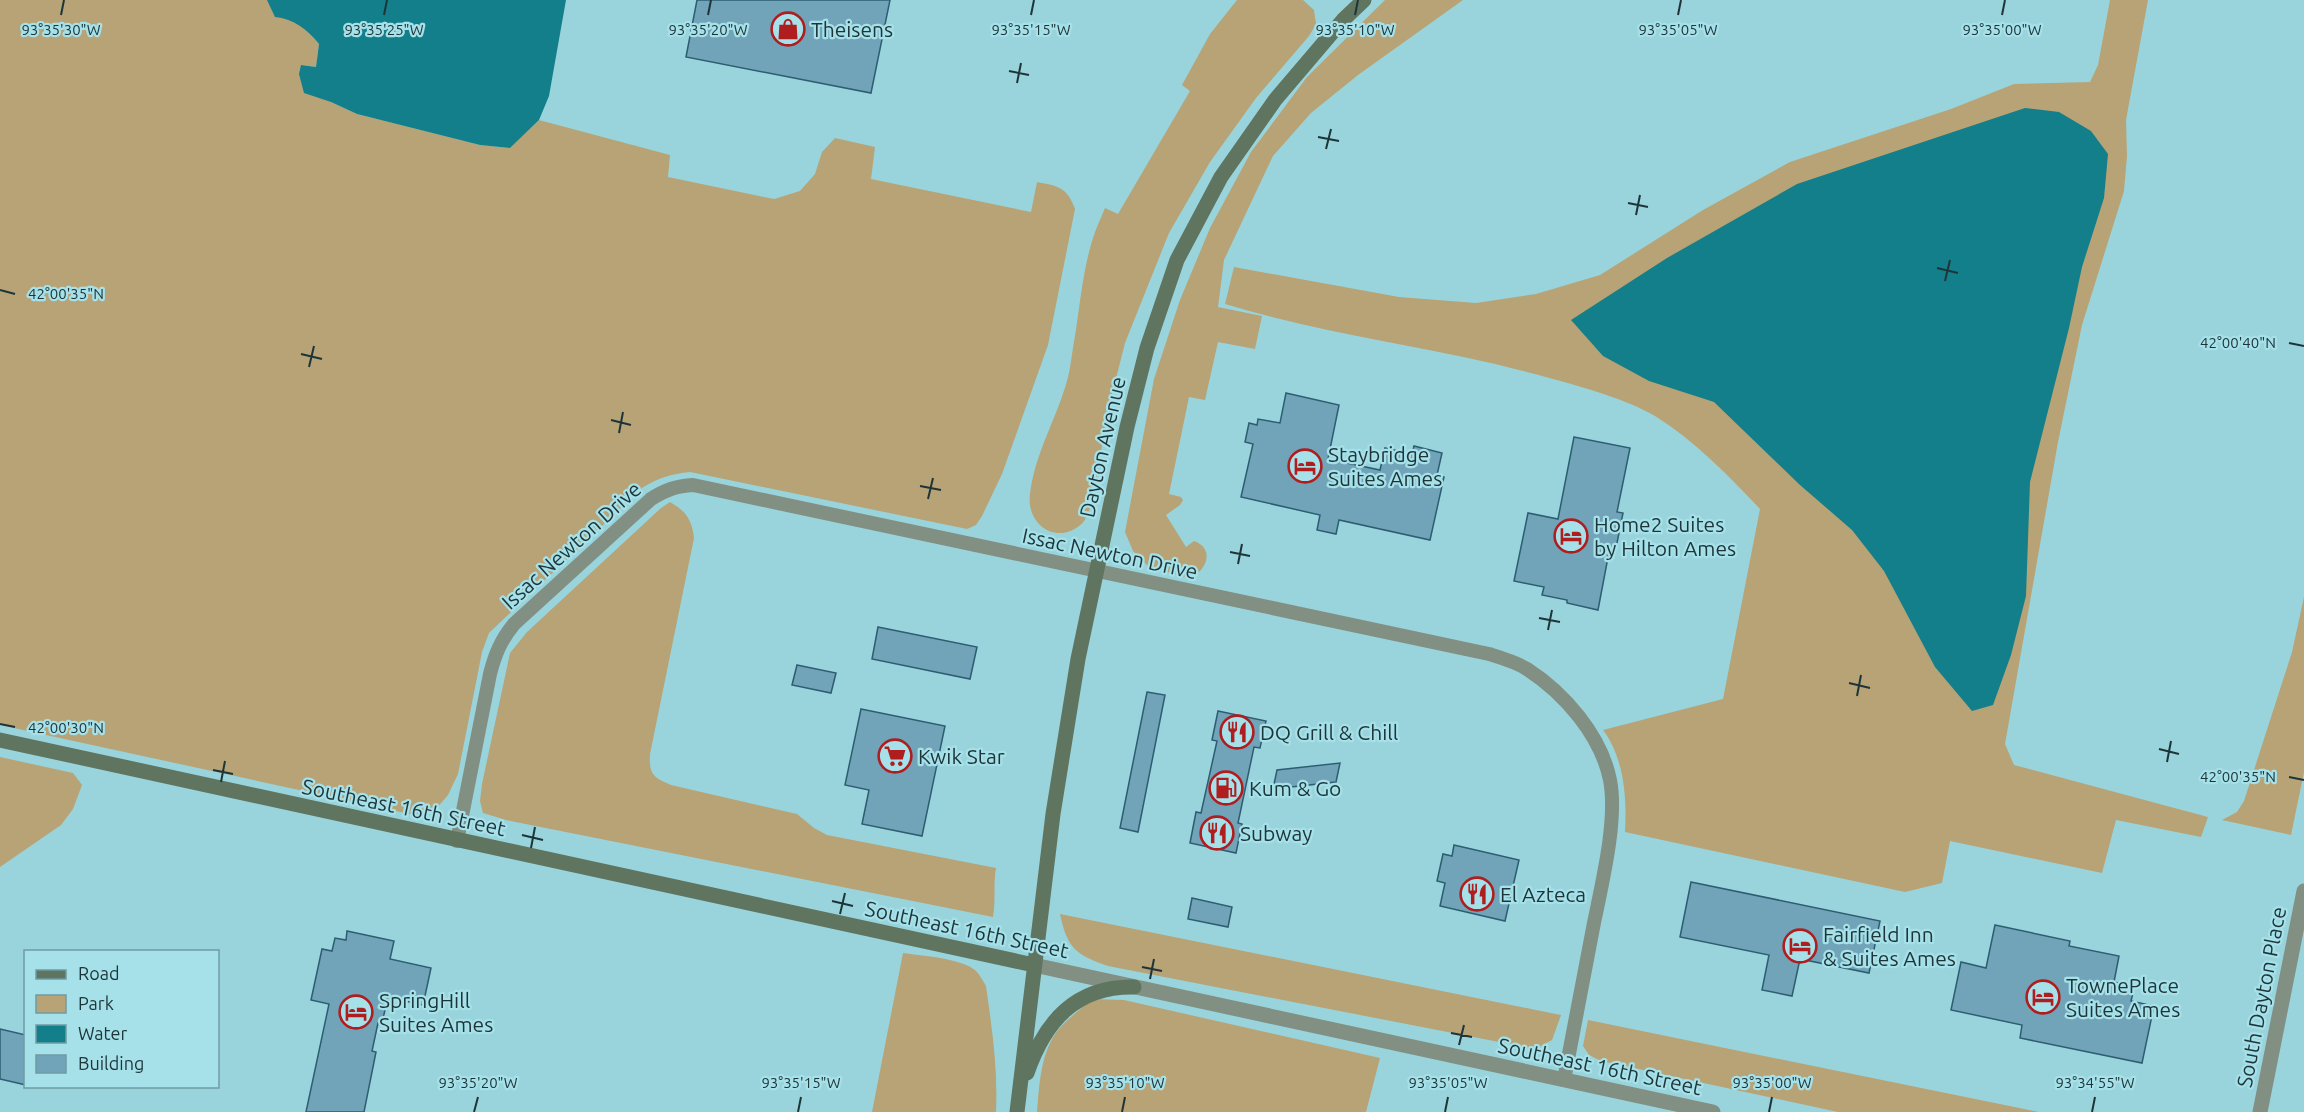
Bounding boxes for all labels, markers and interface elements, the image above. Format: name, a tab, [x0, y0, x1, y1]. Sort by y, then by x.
shop icon: Theisens	[770, 11, 806, 47]
place label: Theisens	[811, 17, 893, 41]
text: 93°35'30"W	[21, 21, 101, 38]
text: 93°35'25"W	[344, 21, 424, 38]
text: 93°35'20"W	[668, 21, 748, 38]
text: 93°35'15"W	[991, 21, 1071, 38]
text: 93°35'10"W	[1315, 21, 1395, 38]
text: 93°35'05"W	[1638, 21, 1718, 38]
text: 93°35'00"W	[1962, 21, 2042, 38]
text: 42°00'35"N	[28, 285, 104, 302]
text: 42°00'40"N	[2200, 334, 2276, 351]
street label: Dayton Avenue	[1074, 374, 1130, 520]
place label: Staybridge Suites Ames	[1328, 442, 1442, 490]
hotel icon: Staybridge Suites Ames	[1287, 448, 1323, 484]
street label: Issac Newton Drive	[497, 476, 645, 614]
place label: Home2 Suites by Hilton Ames	[1594, 512, 1736, 560]
hotel icon: Home2 Suites by Hilton Ames	[1553, 518, 1589, 554]
street label: Issac Newton Drive	[1020, 523, 1200, 583]
restaurant icon: DQ Grill & Chill	[1219, 714, 1255, 750]
text: 42°00'30"N	[28, 719, 104, 736]
place label: DQ Grill & Chill	[1260, 720, 1398, 744]
supermarket icon: Kwik Star	[877, 738, 913, 774]
place label: Kwik Star	[918, 744, 1005, 768]
text: 42°00'35"N	[2200, 768, 2276, 785]
fuel station icon: Kum & Go	[1208, 770, 1244, 806]
street label: Southeast 16th Street	[300, 774, 508, 840]
place label: Kum & Go	[1249, 776, 1341, 800]
restaurant icon: Subway	[1199, 815, 1235, 851]
place label: Subway	[1240, 821, 1312, 845]
restaurant icon: El Azteca	[1459, 876, 1495, 912]
place label: El Azteca	[1500, 882, 1586, 906]
street label: Southeast 16th Street	[863, 896, 1071, 962]
street label: South Dayton Place	[2232, 905, 2290, 1089]
place label: Fairfield Inn & Suites Ames	[1823, 922, 1956, 970]
hotel icon: Fairfield Inn & Suites Ames	[1782, 928, 1818, 964]
legend	[24, 950, 219, 1088]
text: Road	[78, 963, 120, 983]
place label: TownePlace Suites Ames	[2066, 973, 2180, 1021]
hotel icon: TownePlace Suites Ames	[2025, 979, 2061, 1015]
place label: SpringHill Suites Ames	[379, 988, 493, 1036]
text: Park	[78, 993, 114, 1013]
hotel icon: SpringHill Suites Ames	[338, 994, 374, 1030]
text: Water	[78, 1023, 128, 1043]
street label: Southeast 16th Street	[1496, 1033, 1704, 1099]
text: Building	[78, 1053, 144, 1073]
text: 93°35'20"W	[438, 1074, 518, 1091]
text: 93°35'15"W	[761, 1074, 841, 1091]
text: 93°35'10"W	[1085, 1074, 1165, 1091]
text: 93°35'05"W	[1408, 1074, 1488, 1091]
text: 93°35'00"W	[1732, 1074, 1812, 1091]
text: 93°34'55"W	[2055, 1074, 2135, 1091]

